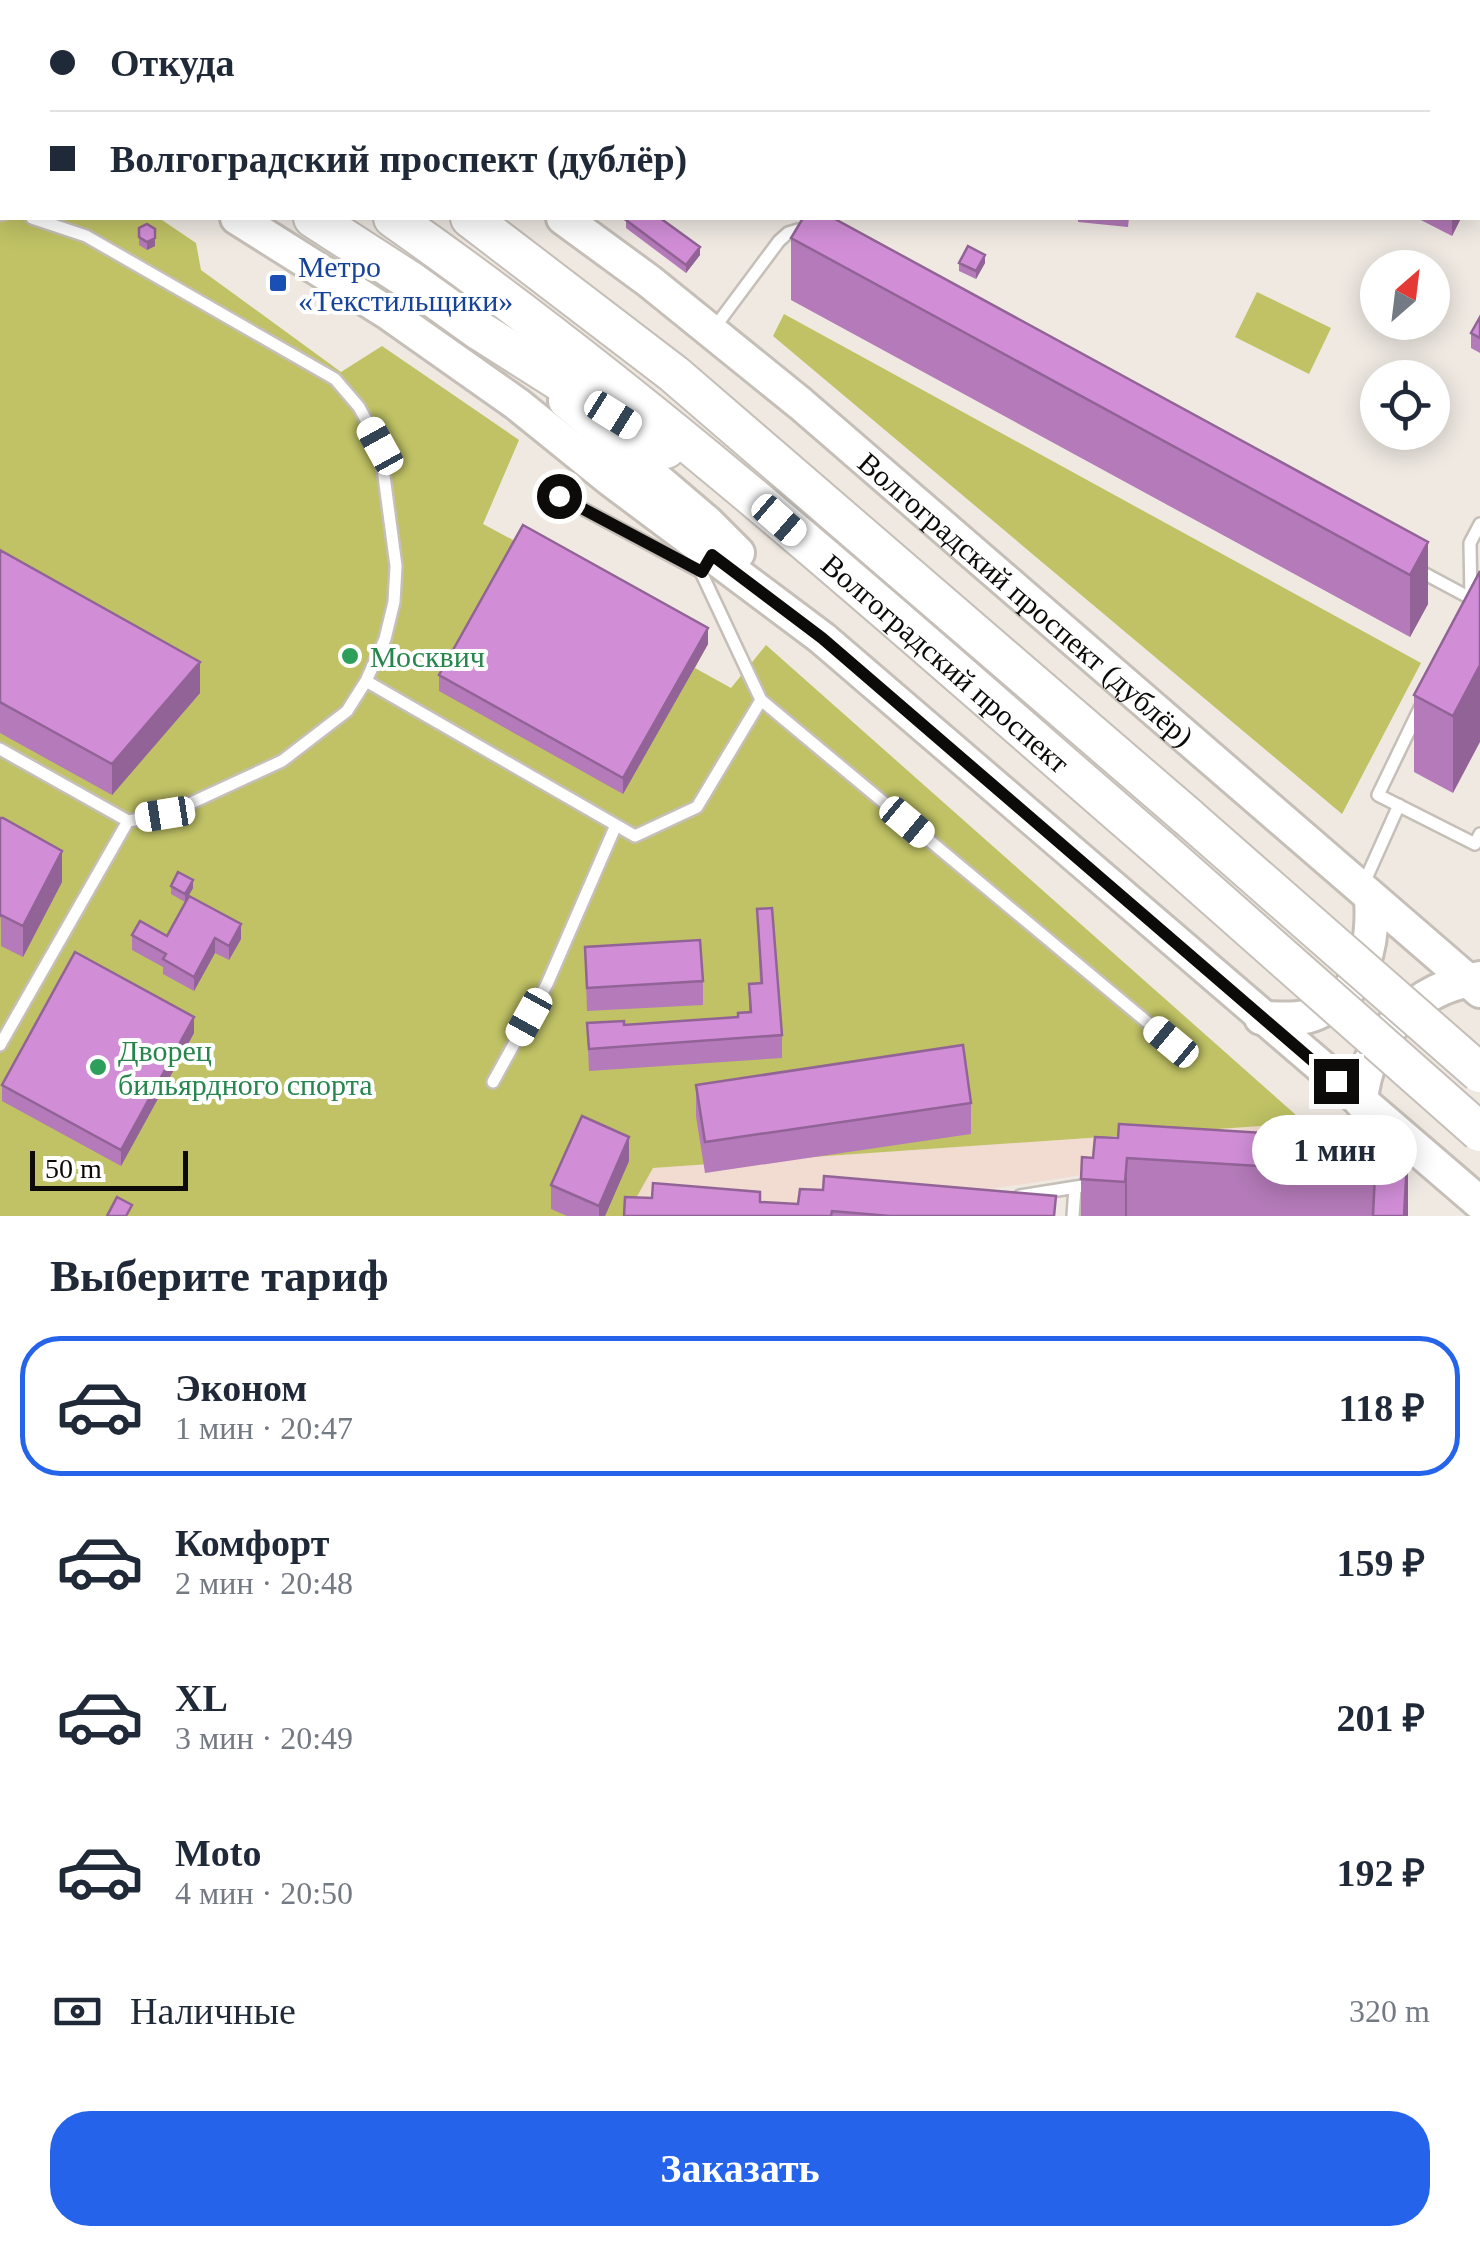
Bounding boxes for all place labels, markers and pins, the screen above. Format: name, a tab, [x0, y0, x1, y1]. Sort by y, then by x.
place label: Метро «Текстильщики»	[298, 250, 513, 317]
marker: Метро «Текстильщики»	[267, 272, 289, 294]
place label: Москвич	[370, 640, 485, 673]
marker: Москвич	[339, 645, 361, 667]
place label: Дворец бильярдного спорта	[118, 1034, 373, 1101]
marker: Дворец бильярдного спорта	[87, 1056, 109, 1078]

